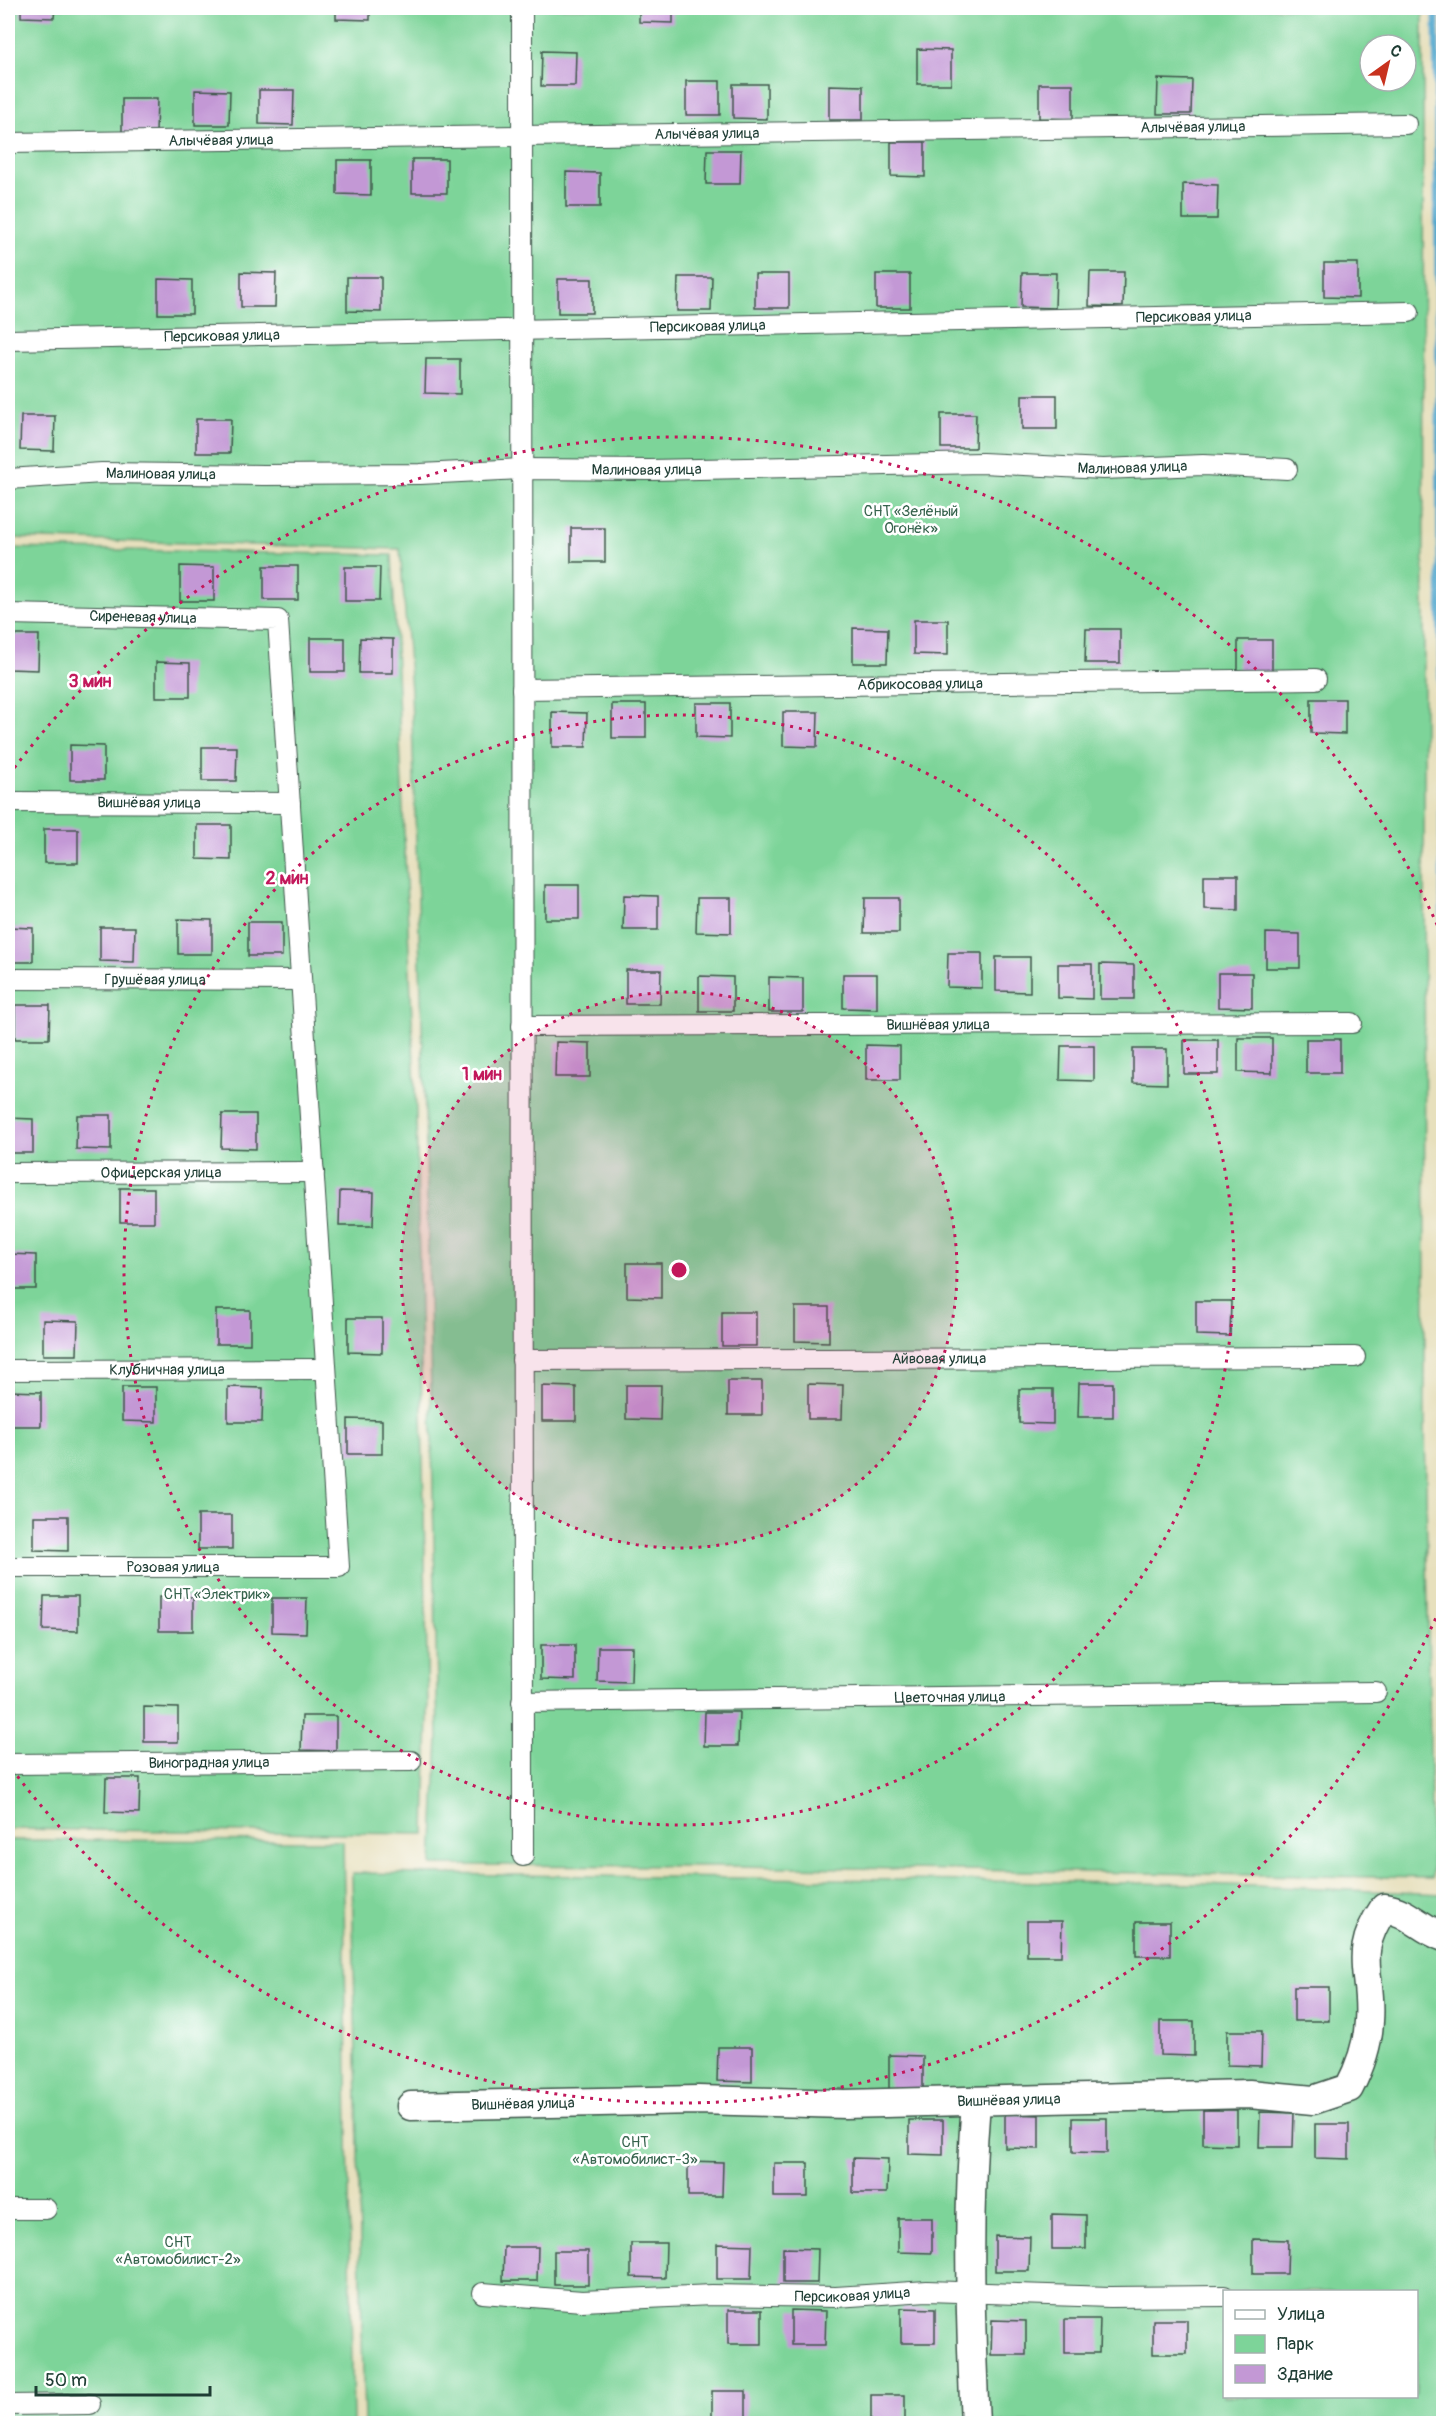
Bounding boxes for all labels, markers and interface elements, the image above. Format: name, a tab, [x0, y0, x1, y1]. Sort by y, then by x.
north arrow	[1358, 33, 1418, 93]
text: С	[1386, 40, 1406, 63]
street label: Алычёвая улица	[1140, 117, 1246, 137]
street label: Алычёвая улица	[654, 123, 760, 144]
street label: Алычёвая улица	[168, 130, 274, 150]
street label: Персиковая улица	[1136, 306, 1252, 327]
street label: Персиковая улица	[650, 315, 766, 337]
street label: Персиковая улица	[164, 325, 280, 346]
street label: Малиновая улица	[1077, 456, 1188, 478]
street label: Малиновая улица	[592, 459, 702, 480]
street label: Малиновая улица	[106, 464, 216, 484]
park label: СНТ «Зелёный Огонёк»	[864, 502, 958, 538]
street label: Сиреневая улица	[89, 606, 197, 628]
text: 3 мин	[69, 670, 111, 693]
street label: Абрикосовая улица	[857, 674, 983, 694]
street label: Вишнёвая улица	[97, 793, 201, 812]
text: 2 мин	[266, 867, 308, 890]
street label: Грушёвая улица	[104, 970, 206, 989]
street label: Вишнёвая улица	[886, 1015, 990, 1034]
text: 1 мин	[462, 1063, 502, 1086]
street label: Офицерская улица	[101, 1163, 221, 1182]
centre of rings	[669, 1260, 689, 1280]
street label: Айвовая улица	[892, 1349, 986, 1368]
street label: Клубничная улица	[109, 1360, 225, 1379]
street label: Розовая улица	[127, 1558, 219, 1577]
park label: СНТ «Электрик»	[164, 1585, 271, 1604]
street label: Цветочная улица	[894, 1687, 1005, 1707]
street label: Виноградная улица	[148, 1753, 270, 1772]
street label: Вишнёвая улица	[957, 2089, 1061, 2111]
street label: Вишнёвая улица	[471, 2093, 575, 2114]
park label: СНТ «Автомобилист-3»	[572, 2133, 698, 2169]
park label: СНТ «Автомобилист-2»	[115, 2233, 241, 2269]
street label: Персиковая улица	[795, 2283, 911, 2307]
legend	[1223, 2290, 1418, 2398]
text: Улица	[1277, 2303, 1325, 2326]
text: Парк	[1277, 2333, 1314, 2356]
scale bar	[36, 2359, 210, 2397]
text: Здание	[1277, 2363, 1333, 2386]
text: 50 m	[45, 2369, 87, 2392]

